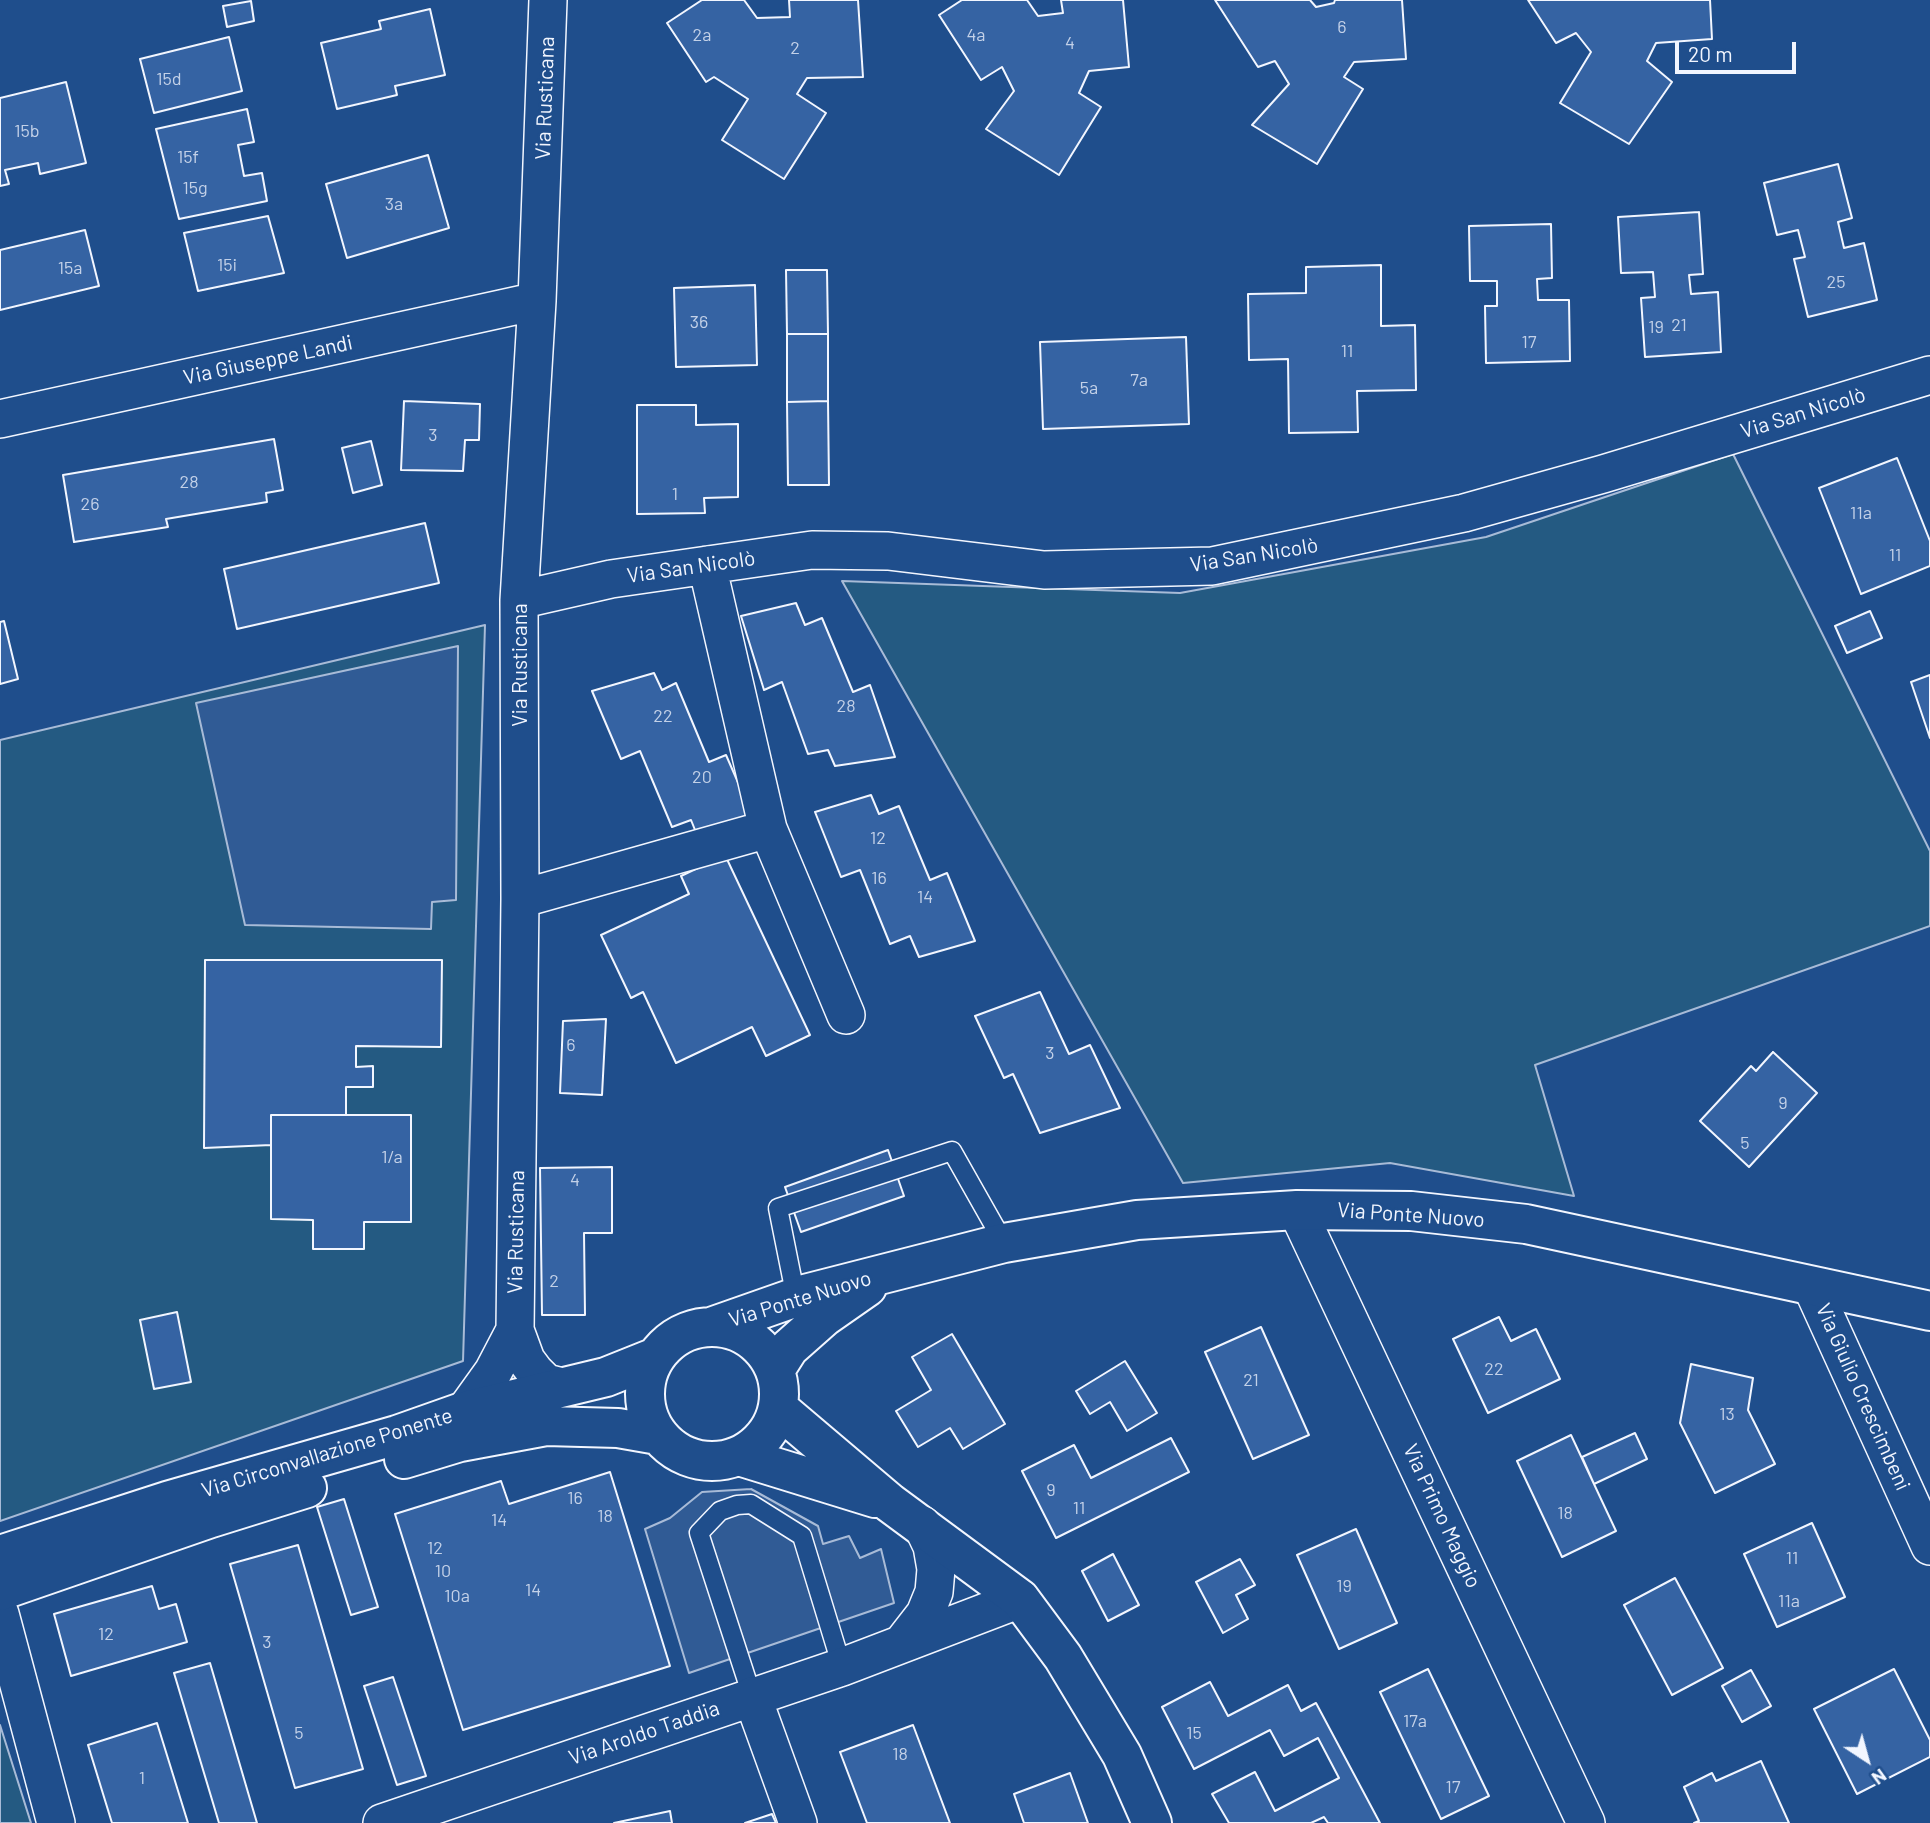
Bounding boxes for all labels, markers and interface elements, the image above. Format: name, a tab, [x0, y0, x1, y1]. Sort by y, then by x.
house number: 6	[1337, 16, 1347, 38]
house number: 2a	[693, 24, 711, 46]
house number: 4a	[966, 24, 986, 46]
scale bar	[1678, 28, 1799, 72]
house number: 4	[1065, 32, 1075, 54]
street label: Via Rusticana	[530, 36, 560, 160]
house number: 2	[790, 37, 800, 59]
text: 20 m	[1688, 41, 1733, 66]
house number: 15d	[156, 68, 182, 90]
house number: 15b	[14, 120, 40, 142]
house number: 15f	[177, 146, 199, 168]
house number: 15g	[182, 177, 208, 199]
house number: 3a	[385, 193, 403, 215]
house number: 15i	[217, 254, 237, 276]
house number: 15a	[58, 257, 82, 279]
house number: 25	[1827, 271, 1845, 293]
house number: 36	[690, 311, 708, 333]
house number: 21	[1671, 314, 1687, 336]
house number: 19	[1648, 316, 1664, 338]
street label: Via Giuseppe Landi	[181, 330, 355, 390]
house number: 17	[1522, 331, 1536, 353]
house number: 11	[1341, 340, 1353, 362]
house number: 7a	[1130, 369, 1148, 391]
house number: 5a	[1080, 377, 1098, 399]
street label: Via San Nicolò	[1738, 382, 1868, 444]
house number: 3	[428, 424, 438, 446]
house number: 28	[179, 471, 199, 493]
house number: 1	[672, 483, 678, 505]
house number: 26	[81, 493, 99, 515]
house number: 11a	[1850, 502, 1872, 524]
street label: Via San Nicolò	[1188, 532, 1320, 578]
house number: 11	[1889, 544, 1901, 566]
street label: Via San Nicolò	[625, 546, 757, 588]
street label: Via Rusticana	[507, 603, 533, 727]
house number: 28	[836, 695, 856, 717]
house number: 22	[653, 705, 673, 727]
house number: 20	[692, 766, 712, 788]
house number: 12	[870, 827, 886, 849]
house number: 16	[871, 867, 887, 889]
house number: 14	[917, 886, 933, 908]
house number: 6	[566, 1034, 576, 1056]
house number: 3	[1045, 1042, 1055, 1064]
house number: 9	[1778, 1092, 1788, 1114]
house number: 5	[1740, 1132, 1750, 1154]
house number: 1/a	[381, 1146, 403, 1168]
house number: 4	[570, 1169, 580, 1191]
street label: Via Rusticana	[502, 1170, 530, 1294]
street label: Via Ponte Nuovo	[1336, 1197, 1486, 1233]
street label: Via Ponte Nuovo	[726, 1265, 874, 1333]
house number: 2	[549, 1270, 559, 1292]
street label: Via Giulio Crescimbeni	[1810, 1300, 1916, 1494]
house number: 22	[1484, 1358, 1504, 1380]
house number: 21	[1243, 1369, 1259, 1391]
street label: Via Circonvallazione Ponente	[199, 1403, 455, 1503]
house number: 13	[1719, 1403, 1735, 1425]
street label: Via Primo Maggio	[1398, 1440, 1486, 1592]
house number: 9	[1046, 1479, 1056, 1501]
house number: 16	[567, 1487, 583, 1509]
house number: 11	[1073, 1497, 1085, 1519]
house number: 18	[1557, 1502, 1573, 1524]
house number: 18	[597, 1505, 613, 1527]
house number: 14	[491, 1509, 507, 1531]
house number: 12	[427, 1537, 443, 1559]
house number: 11	[1786, 1547, 1798, 1569]
house number: 10	[435, 1560, 451, 1582]
house number: 19	[1336, 1575, 1352, 1597]
house number: 14	[525, 1579, 541, 1601]
house number: 10a	[444, 1585, 470, 1607]
house number: 11a	[1778, 1590, 1800, 1612]
house number: 12	[98, 1623, 114, 1645]
house number: 3	[262, 1631, 272, 1653]
street label: Via Aroldo Taddia	[565, 1695, 723, 1771]
house number: 17a	[1403, 1710, 1427, 1732]
house number: 5	[294, 1722, 304, 1744]
house number: 15	[1186, 1722, 1202, 1744]
north arrow	[1832, 1725, 1902, 1795]
house number: 18	[892, 1743, 908, 1765]
text: N	[1868, 1764, 1892, 1790]
house number: 1	[139, 1767, 145, 1789]
house number: 17	[1446, 1776, 1460, 1798]

